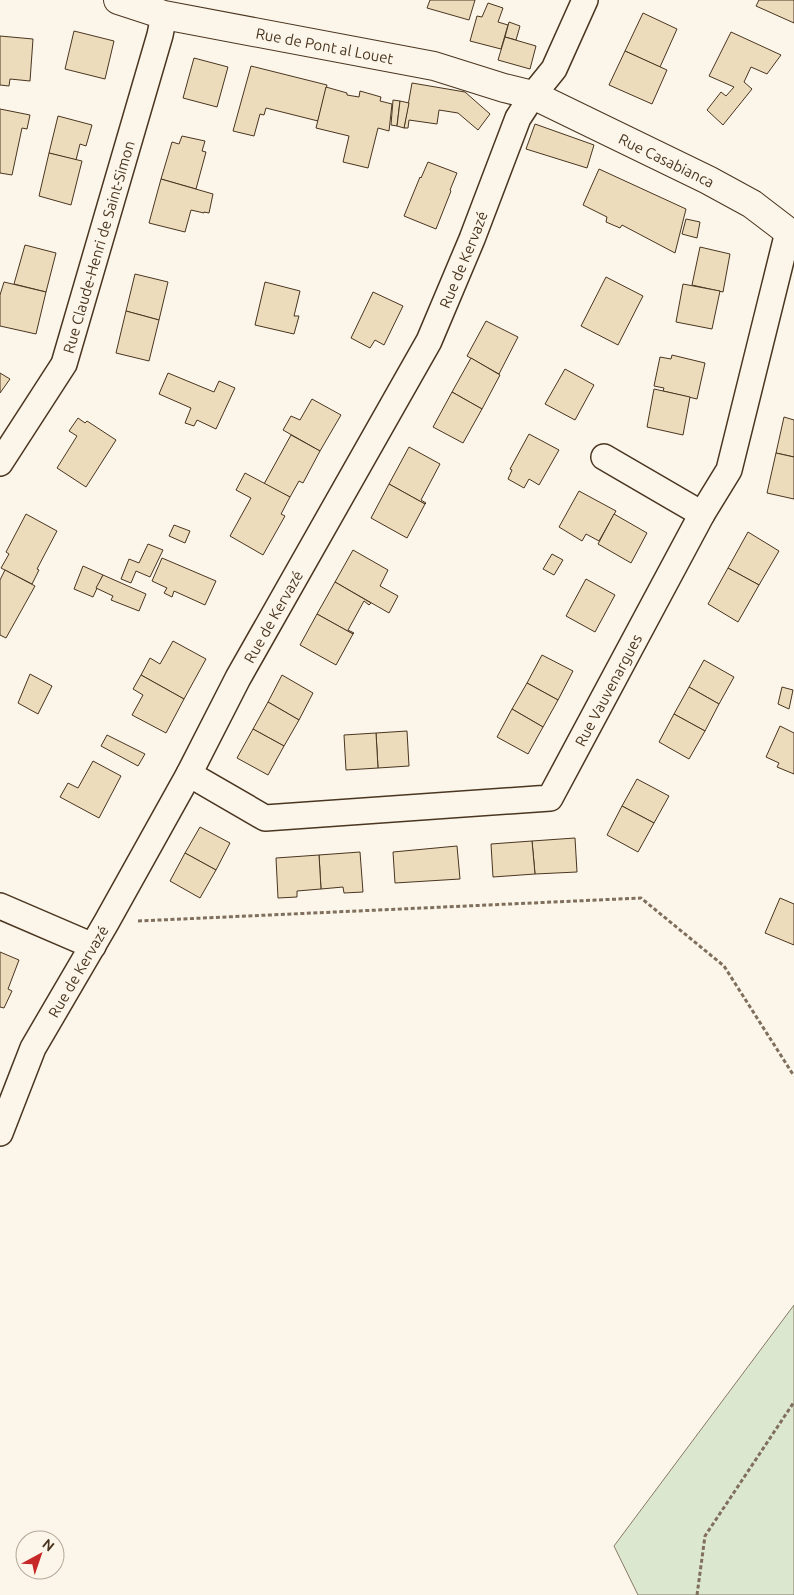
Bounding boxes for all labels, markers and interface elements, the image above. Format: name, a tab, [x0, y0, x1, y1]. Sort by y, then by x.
street label: Rue de Pont al Louet	[254, 24, 395, 67]
street label: Rue Casabianca	[616, 130, 718, 190]
street label: Rue Claude-Henri de Saint-Simon	[59, 138, 137, 355]
street label: Rue de Kervazé	[435, 208, 490, 311]
street label: Rue de Kervazé	[240, 567, 306, 666]
street label: Rue Vauvenargues	[571, 631, 645, 749]
street label: Rue de Kervazé	[44, 922, 111, 1020]
north arrow	[15, 1530, 65, 1580]
text: N	[39, 1536, 58, 1555]

